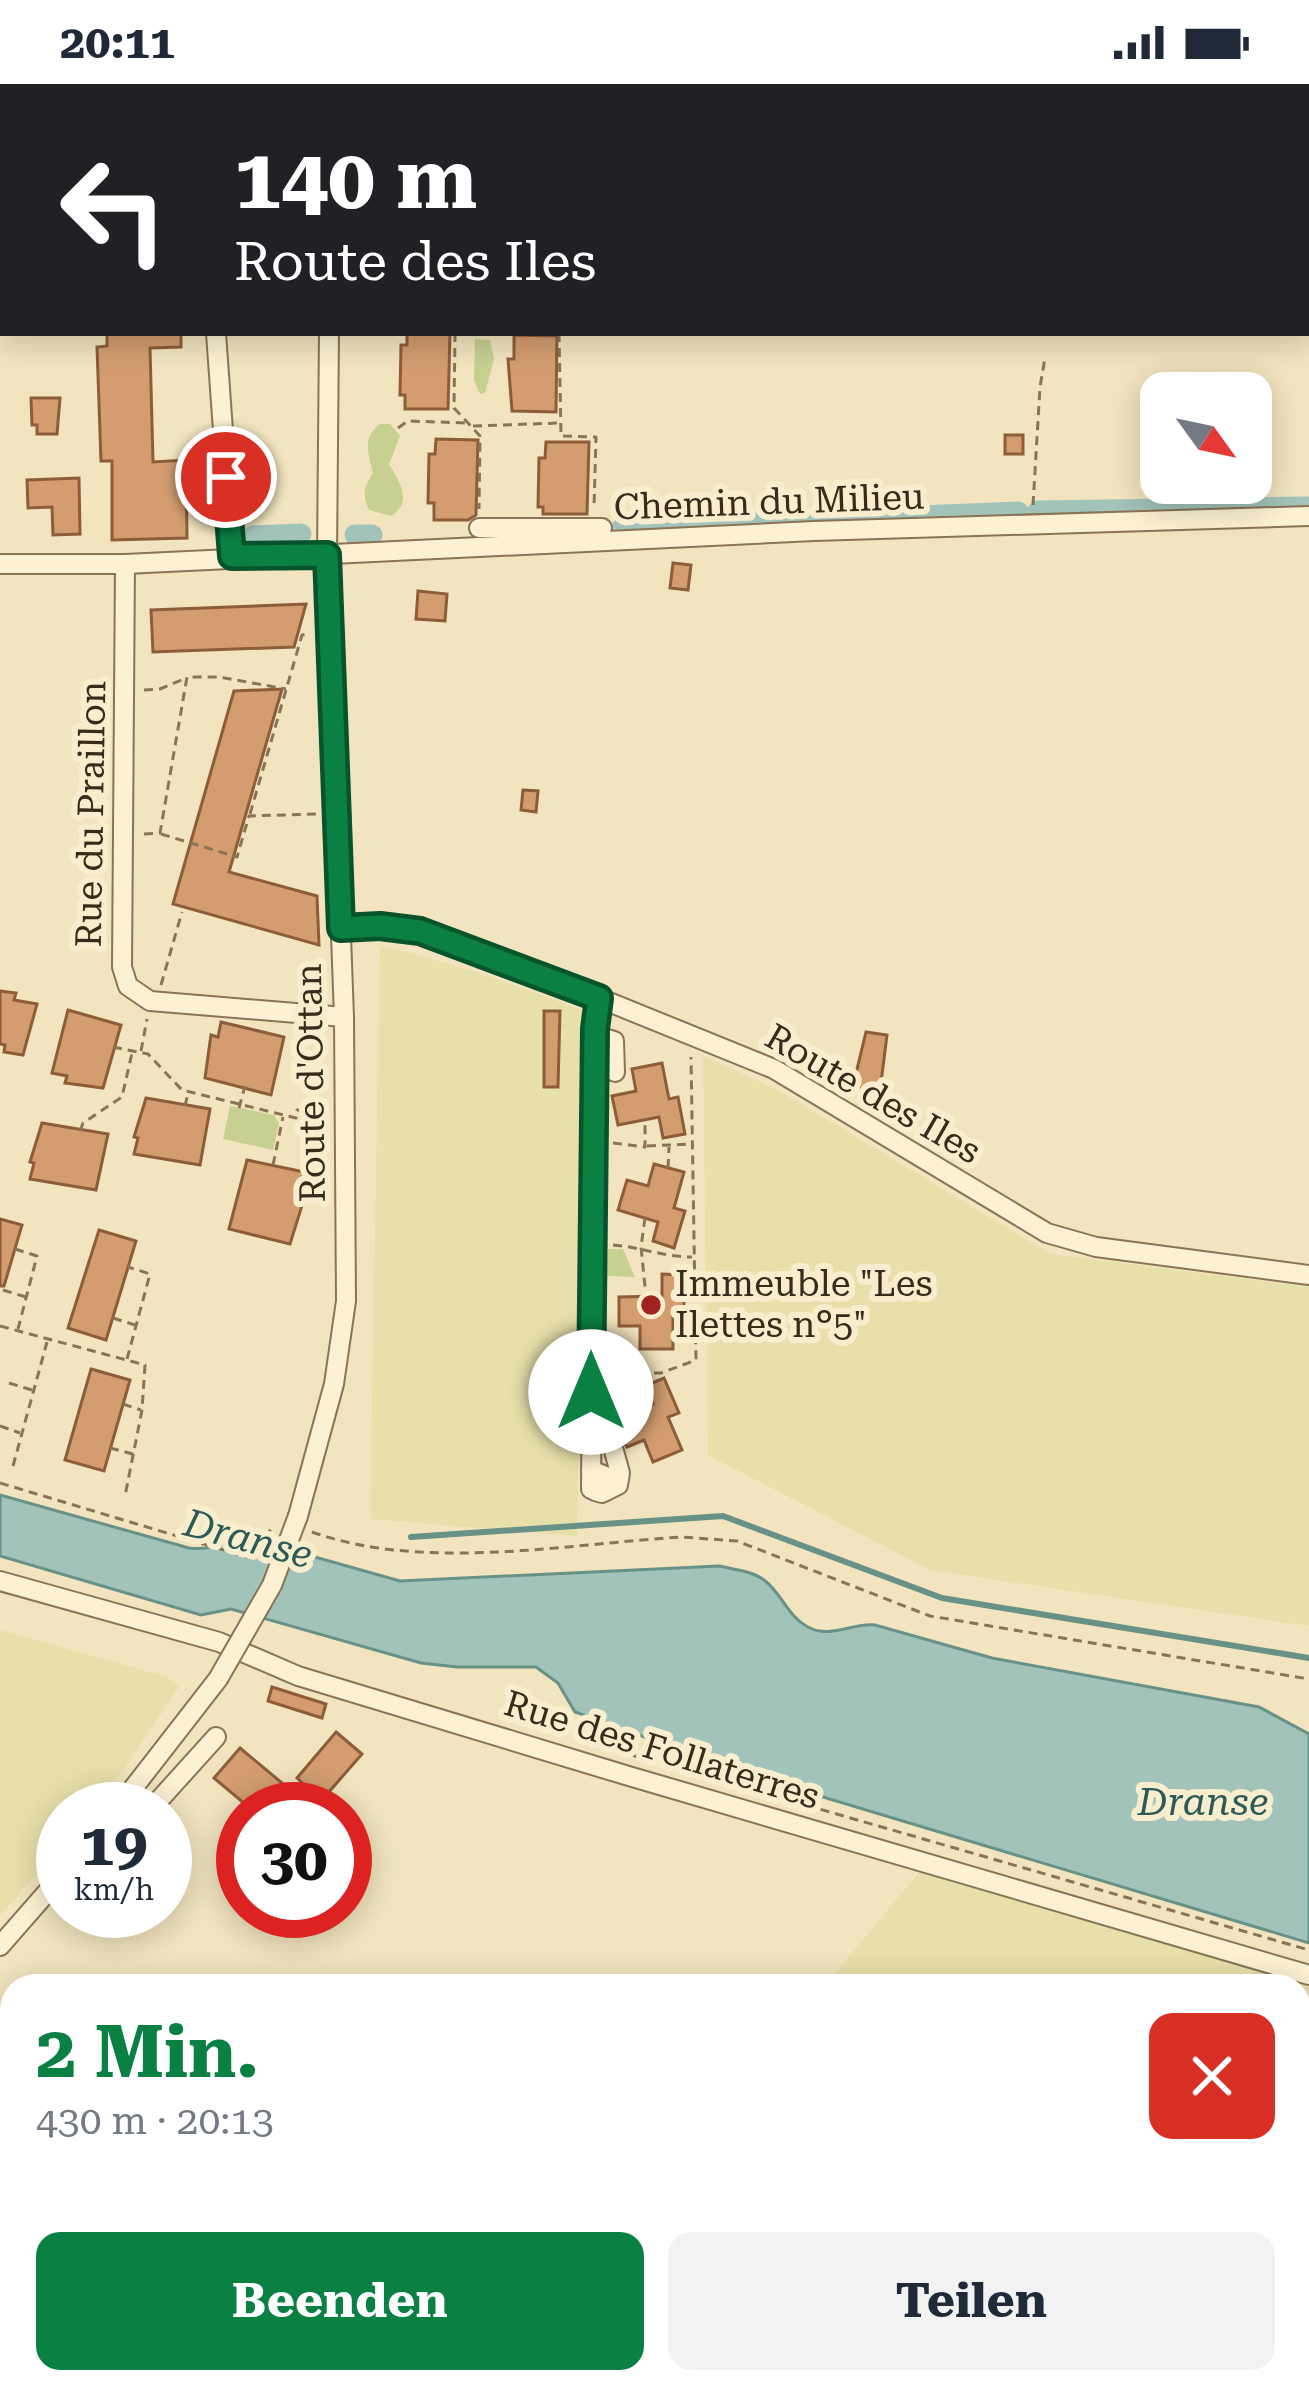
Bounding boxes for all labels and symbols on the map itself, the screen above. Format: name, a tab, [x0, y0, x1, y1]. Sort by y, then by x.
north arrow	[1140, 372, 1272, 504]
pin	[175, 426, 277, 528]
street label: Chemin du Milieu	[613, 476, 925, 528]
street label: Rue du Praillon	[68, 680, 114, 948]
street label: Route d'Ottan	[288, 963, 334, 1203]
street label: Route des Iles	[758, 1015, 988, 1173]
place label: Immeuble "Les Ilettes n°5"	[675, 1263, 933, 1346]
marker: Immeuble "Les Ilettes n°5"	[638, 1292, 664, 1318]
position arrow	[528, 1329, 654, 1455]
water label: Dranse	[178, 1500, 317, 1578]
street label: Rue des Follaterres	[499, 1682, 825, 1818]
water label: Dranse	[1137, 1779, 1268, 1825]
speed limit sign: 30	[216, 1782, 372, 1938]

